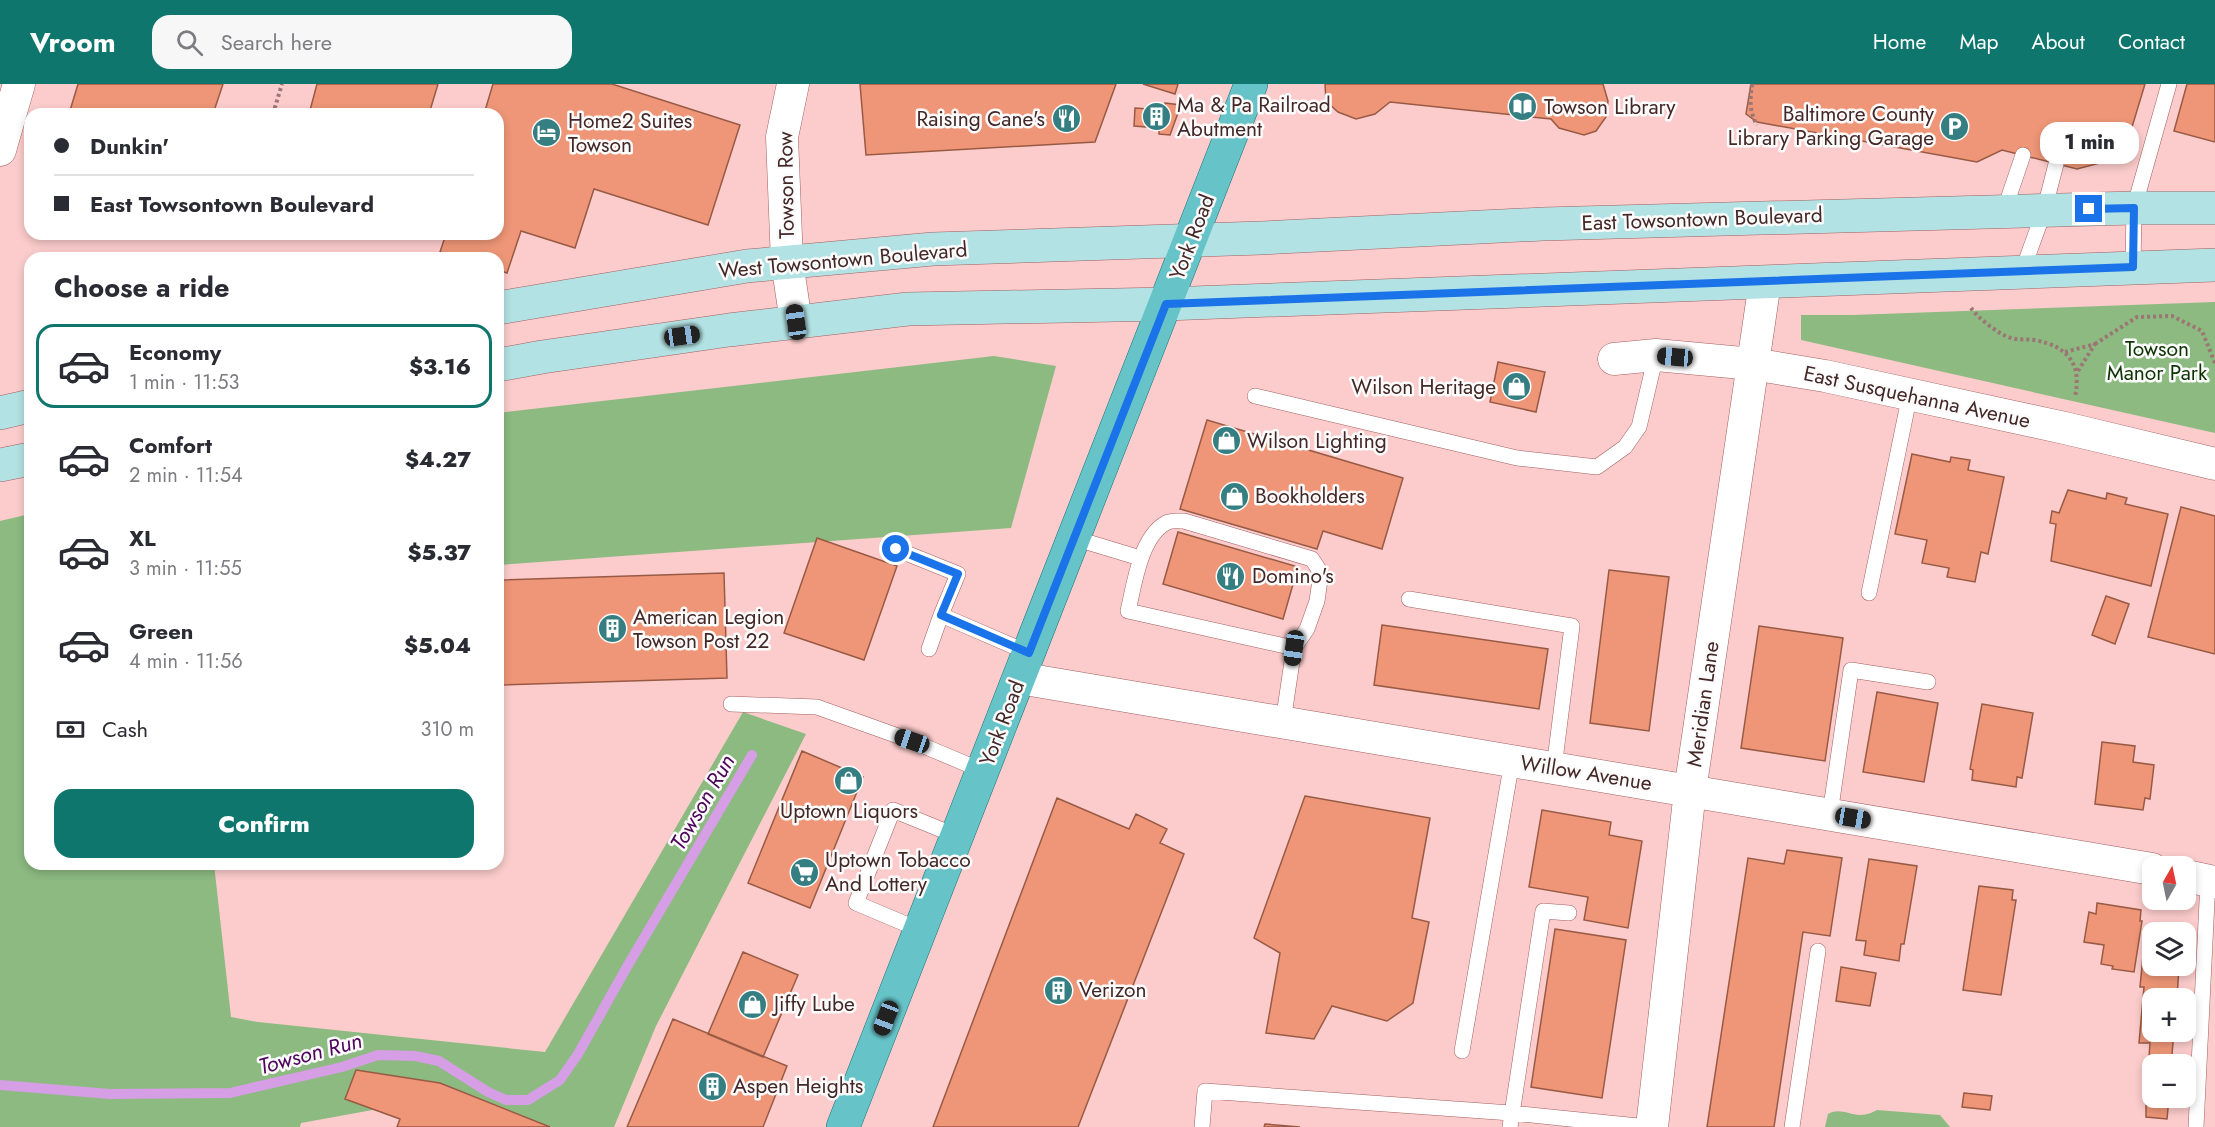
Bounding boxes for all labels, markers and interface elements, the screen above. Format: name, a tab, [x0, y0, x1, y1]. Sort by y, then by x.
search box	[152, 15, 572, 69]
text: Vroom	[30, 22, 116, 63]
icon: search	[173, 26, 206, 59]
text: Search here	[221, 26, 332, 58]
text: Home	[1873, 27, 1926, 57]
text: Map	[1959, 27, 1999, 57]
text: About	[2032, 27, 2085, 57]
text: Contact	[2118, 27, 2185, 57]
place label: Ma & Pa Railroad Abutment	[1177, 90, 1331, 144]
library icon: Towson Library	[1507, 91, 1539, 123]
place label: Towson Library	[1544, 92, 1676, 122]
place label: Baltimore County Library Parking Garage	[1728, 99, 1935, 153]
building icon: Ma & Pa Railroad Abutment	[1140, 101, 1172, 133]
restaurant icon: Raising Cane's	[1050, 103, 1082, 135]
place label: Raising Cane's	[916, 104, 1045, 134]
place label: Home2 Suites Towson	[568, 106, 692, 160]
parking icon: Baltimore County Library Parking Garage	[1939, 110, 1971, 142]
hotel icon: Home2 Suites Towson	[531, 117, 563, 149]
callout: 1 min	[2040, 122, 2138, 164]
text: 1 min	[2064, 128, 2115, 157]
text: Dunkin'	[90, 130, 169, 162]
street label: Towson Row	[770, 130, 802, 239]
text: East Towsontown Boulevard	[90, 188, 374, 220]
street label: York Road	[1162, 190, 1222, 284]
route end	[2075, 195, 2102, 222]
street label: East Towsontown Boulevard	[1581, 200, 1823, 238]
street label: West Towsontown Boulevard	[717, 234, 969, 286]
text: Choose a ride	[54, 268, 229, 307]
car	[785, 303, 807, 341]
car	[663, 325, 701, 347]
park label: Towson Manor Park	[2107, 334, 2208, 388]
text: Economy	[129, 336, 221, 368]
icon: car	[57, 339, 111, 393]
car	[1656, 346, 1694, 368]
text: $3.16	[409, 350, 471, 382]
street label: East Susquehanna Avenue	[1801, 358, 2033, 436]
text: 1 min · 11:53	[129, 368, 240, 397]
shop icon: Wilson Heritage	[1501, 371, 1533, 403]
place label: Wilson Heritage	[1351, 372, 1496, 402]
shop icon: Wilson Lighting	[1210, 425, 1242, 457]
place label: Wilson Lighting	[1247, 426, 1387, 456]
text: Comfort	[129, 429, 212, 461]
icon: car	[57, 432, 111, 486]
text: $4.27	[405, 443, 471, 475]
text: 2 min · 11:54	[129, 461, 243, 490]
shop icon: Bookholders	[1218, 480, 1250, 512]
place label: Bookholders	[1255, 481, 1365, 511]
text: XL	[129, 522, 156, 554]
icon: car	[57, 525, 111, 579]
route start	[882, 535, 909, 562]
text: $5.37	[408, 536, 471, 568]
text: 3 min · 11:55	[129, 554, 242, 583]
restaurant icon: Domino's	[1215, 560, 1247, 592]
place label: Domino's	[1252, 561, 1334, 591]
place label: American Legion Towson Post 22	[633, 602, 784, 656]
building icon: American Legion Towson Post 22	[596, 613, 628, 645]
text: Green	[129, 615, 193, 647]
icon: car	[57, 618, 111, 672]
text: $5.04	[404, 629, 471, 661]
car	[1283, 629, 1305, 667]
street label: Meridian Lane	[1679, 639, 1727, 769]
text: 4 min · 11:56	[129, 647, 243, 676]
street label: York Road	[972, 676, 1032, 770]
icon: cash	[54, 713, 87, 746]
text: Cash	[102, 713, 148, 745]
text: 310 m	[420, 715, 474, 744]
car	[892, 727, 932, 755]
water label: Towson Run	[662, 748, 742, 856]
street label: Willow Avenue	[1518, 748, 1654, 798]
shop icon: Uptown Liquors	[833, 764, 865, 796]
button: Confirm	[54, 789, 474, 858]
place label: Uptown Liquors	[780, 796, 918, 826]
car	[1834, 806, 1872, 830]
place label: Uptown Tobacco And Lottery	[825, 845, 971, 899]
supermarket icon: Uptown Tobacco And Lottery	[788, 856, 820, 888]
north arrow	[2142, 856, 2196, 910]
map controls	[2142, 856, 2196, 1108]
button: layers	[2142, 922, 2196, 976]
building icon: Verizon	[1042, 974, 1074, 1006]
place label: Verizon	[1079, 975, 1147, 1005]
shop icon: Jiffy Lube	[737, 988, 769, 1020]
button: +	[2142, 988, 2196, 1042]
place label: Jiffy Lube	[771, 989, 855, 1019]
car	[871, 998, 901, 1038]
water label: Towson Run	[255, 1024, 365, 1082]
button: −	[2142, 1054, 2196, 1108]
building icon: Aspen Heights	[696, 1070, 728, 1102]
place label: Aspen Heights	[733, 1071, 863, 1101]

